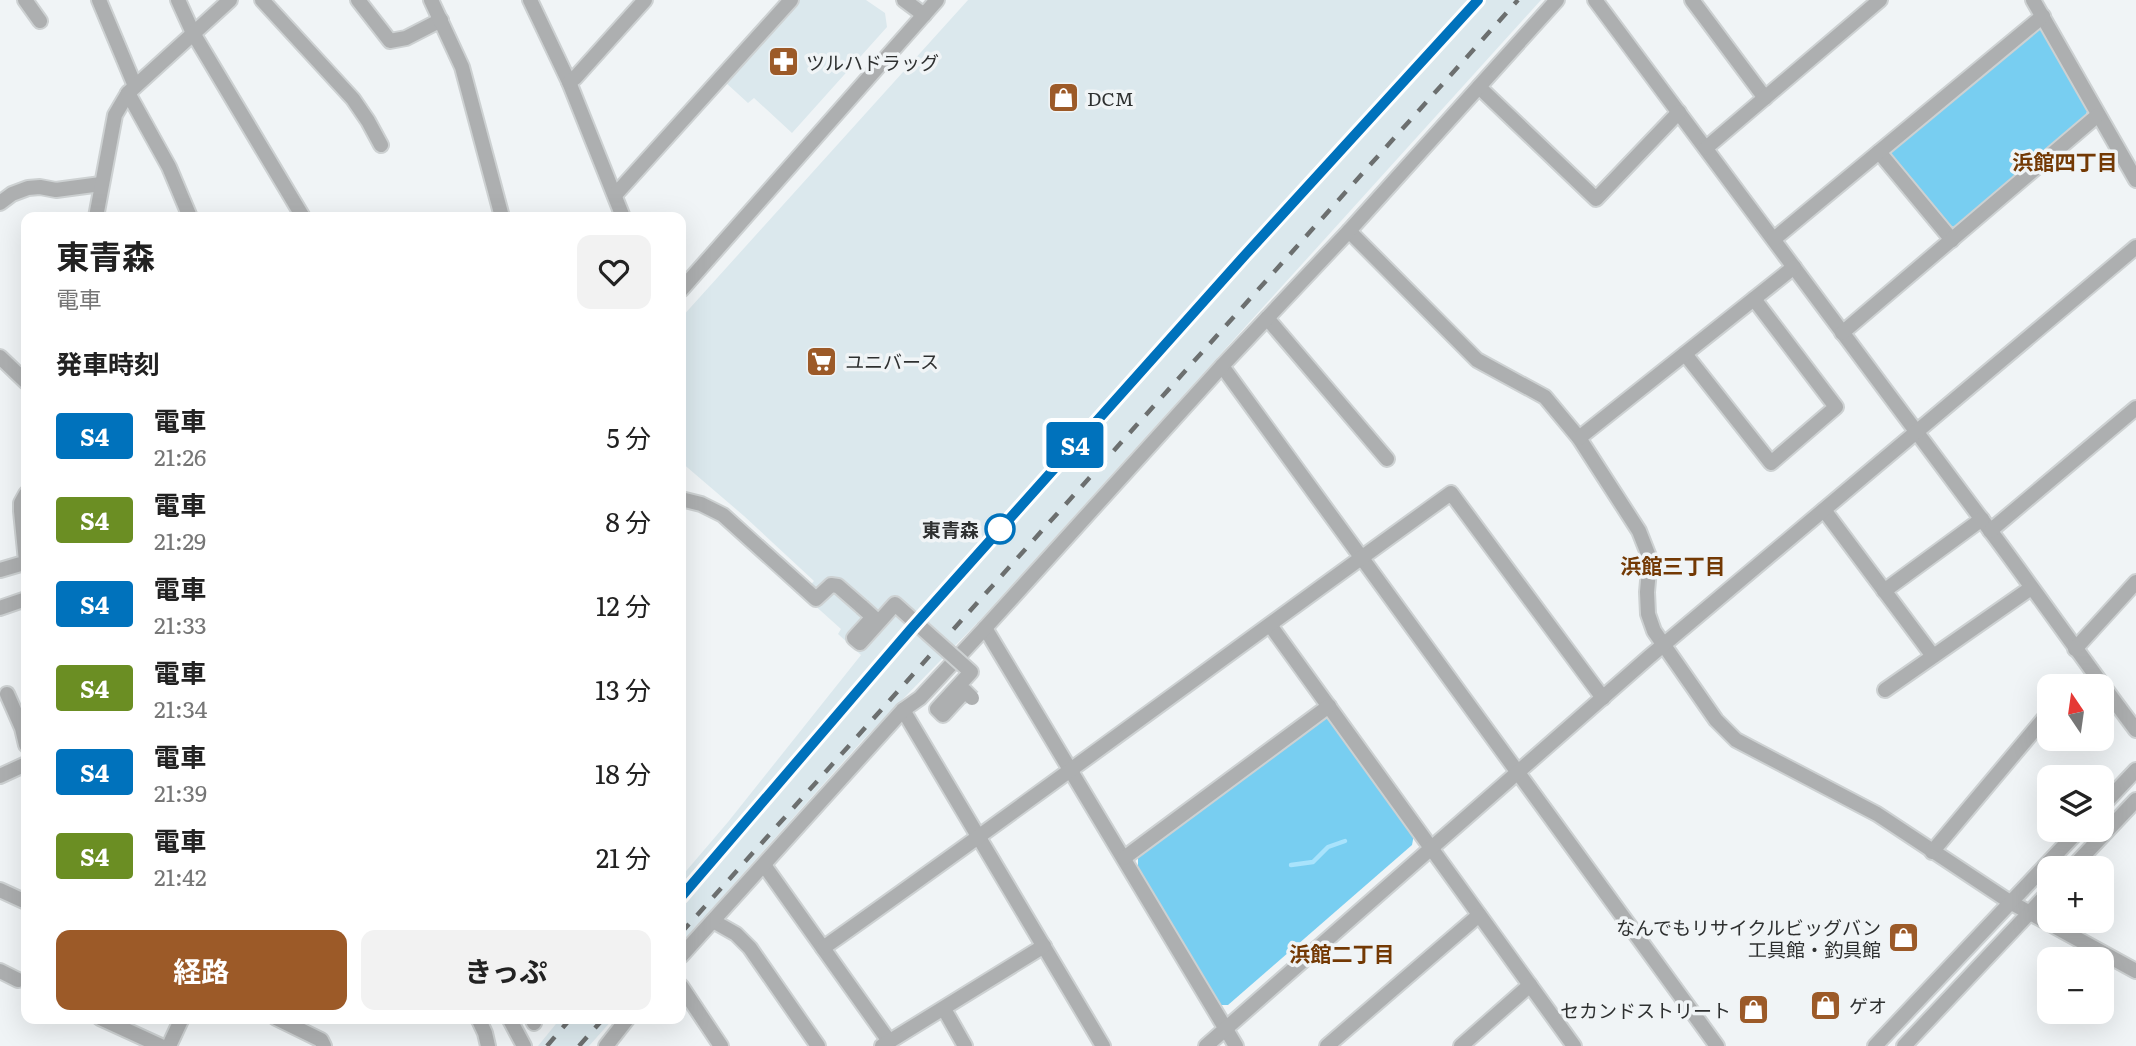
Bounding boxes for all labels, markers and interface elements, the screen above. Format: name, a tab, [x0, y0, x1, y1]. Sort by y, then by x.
pharmacy icon: ツルハドラッグ	[766, 45, 800, 79]
place label: ツルハドラッグ	[806, 48, 939, 76]
shop icon: DCM	[1047, 81, 1081, 115]
place label: DCM	[1087, 84, 1134, 112]
district label: 浜館四丁目	[2013, 145, 2118, 176]
text: 東青森	[56, 230, 155, 279]
button: heart	[577, 235, 651, 309]
text: 電車	[56, 281, 102, 315]
text: 発車時刻	[56, 343, 160, 382]
supermarket icon: ユニバース	[805, 344, 839, 378]
place label: ユニバース	[845, 347, 939, 375]
text: 電車	[154, 400, 206, 439]
text: 5 分	[607, 417, 651, 456]
text: S4	[80, 418, 109, 453]
line badge: S4	[1044, 422, 1106, 468]
text: S4	[1060, 427, 1090, 462]
text: 21:26	[154, 439, 206, 473]
text: 電車	[154, 484, 206, 523]
text: 8 分	[605, 501, 651, 540]
text: S4	[80, 502, 109, 537]
marker: 東青森	[985, 514, 1015, 544]
place label: 東青森	[922, 515, 979, 543]
text: 21:29	[154, 523, 206, 557]
district label: 浜館三丁目	[1621, 549, 1726, 580]
text: 電車	[154, 568, 206, 607]
text: 12 分	[596, 585, 651, 624]
text: S4	[80, 586, 109, 621]
text: 21:33	[154, 607, 207, 641]
text: 電車	[154, 652, 206, 691]
text: 13 分	[595, 669, 651, 708]
text: S4	[80, 670, 109, 705]
north arrow	[2037, 674, 2114, 751]
map controls	[2037, 674, 2114, 1024]
text: 21:34	[154, 691, 207, 725]
text: 電車	[154, 736, 206, 775]
text: 18 分	[595, 753, 651, 792]
text: S4	[80, 754, 109, 789]
button: layers	[2037, 765, 2114, 842]
text: 21:39	[154, 775, 207, 809]
text: 電車	[154, 820, 206, 859]
text: 21 分	[596, 837, 651, 876]
text: S4	[80, 838, 109, 873]
button: +	[2037, 856, 2114, 933]
text: 21:42	[154, 859, 207, 893]
place label: なんでもリサイクルビッグバン 工具館・釣具館	[1616, 913, 1881, 963]
shop icon: なんでもリサイクルビッグバン 工具館・釣具館	[1887, 921, 1921, 955]
button: 経路	[56, 930, 347, 1010]
button: きっぷ	[361, 930, 651, 1010]
district label: 浜館二丁目	[1290, 937, 1395, 968]
button: −	[2037, 947, 2114, 1024]
shop icon: ゲオ	[1809, 988, 1843, 1022]
place label: ゲオ	[1849, 991, 1887, 1019]
shop icon: セカンドストリート	[1737, 993, 1771, 1027]
place label: セカンドストリート	[1560, 996, 1731, 1024]

